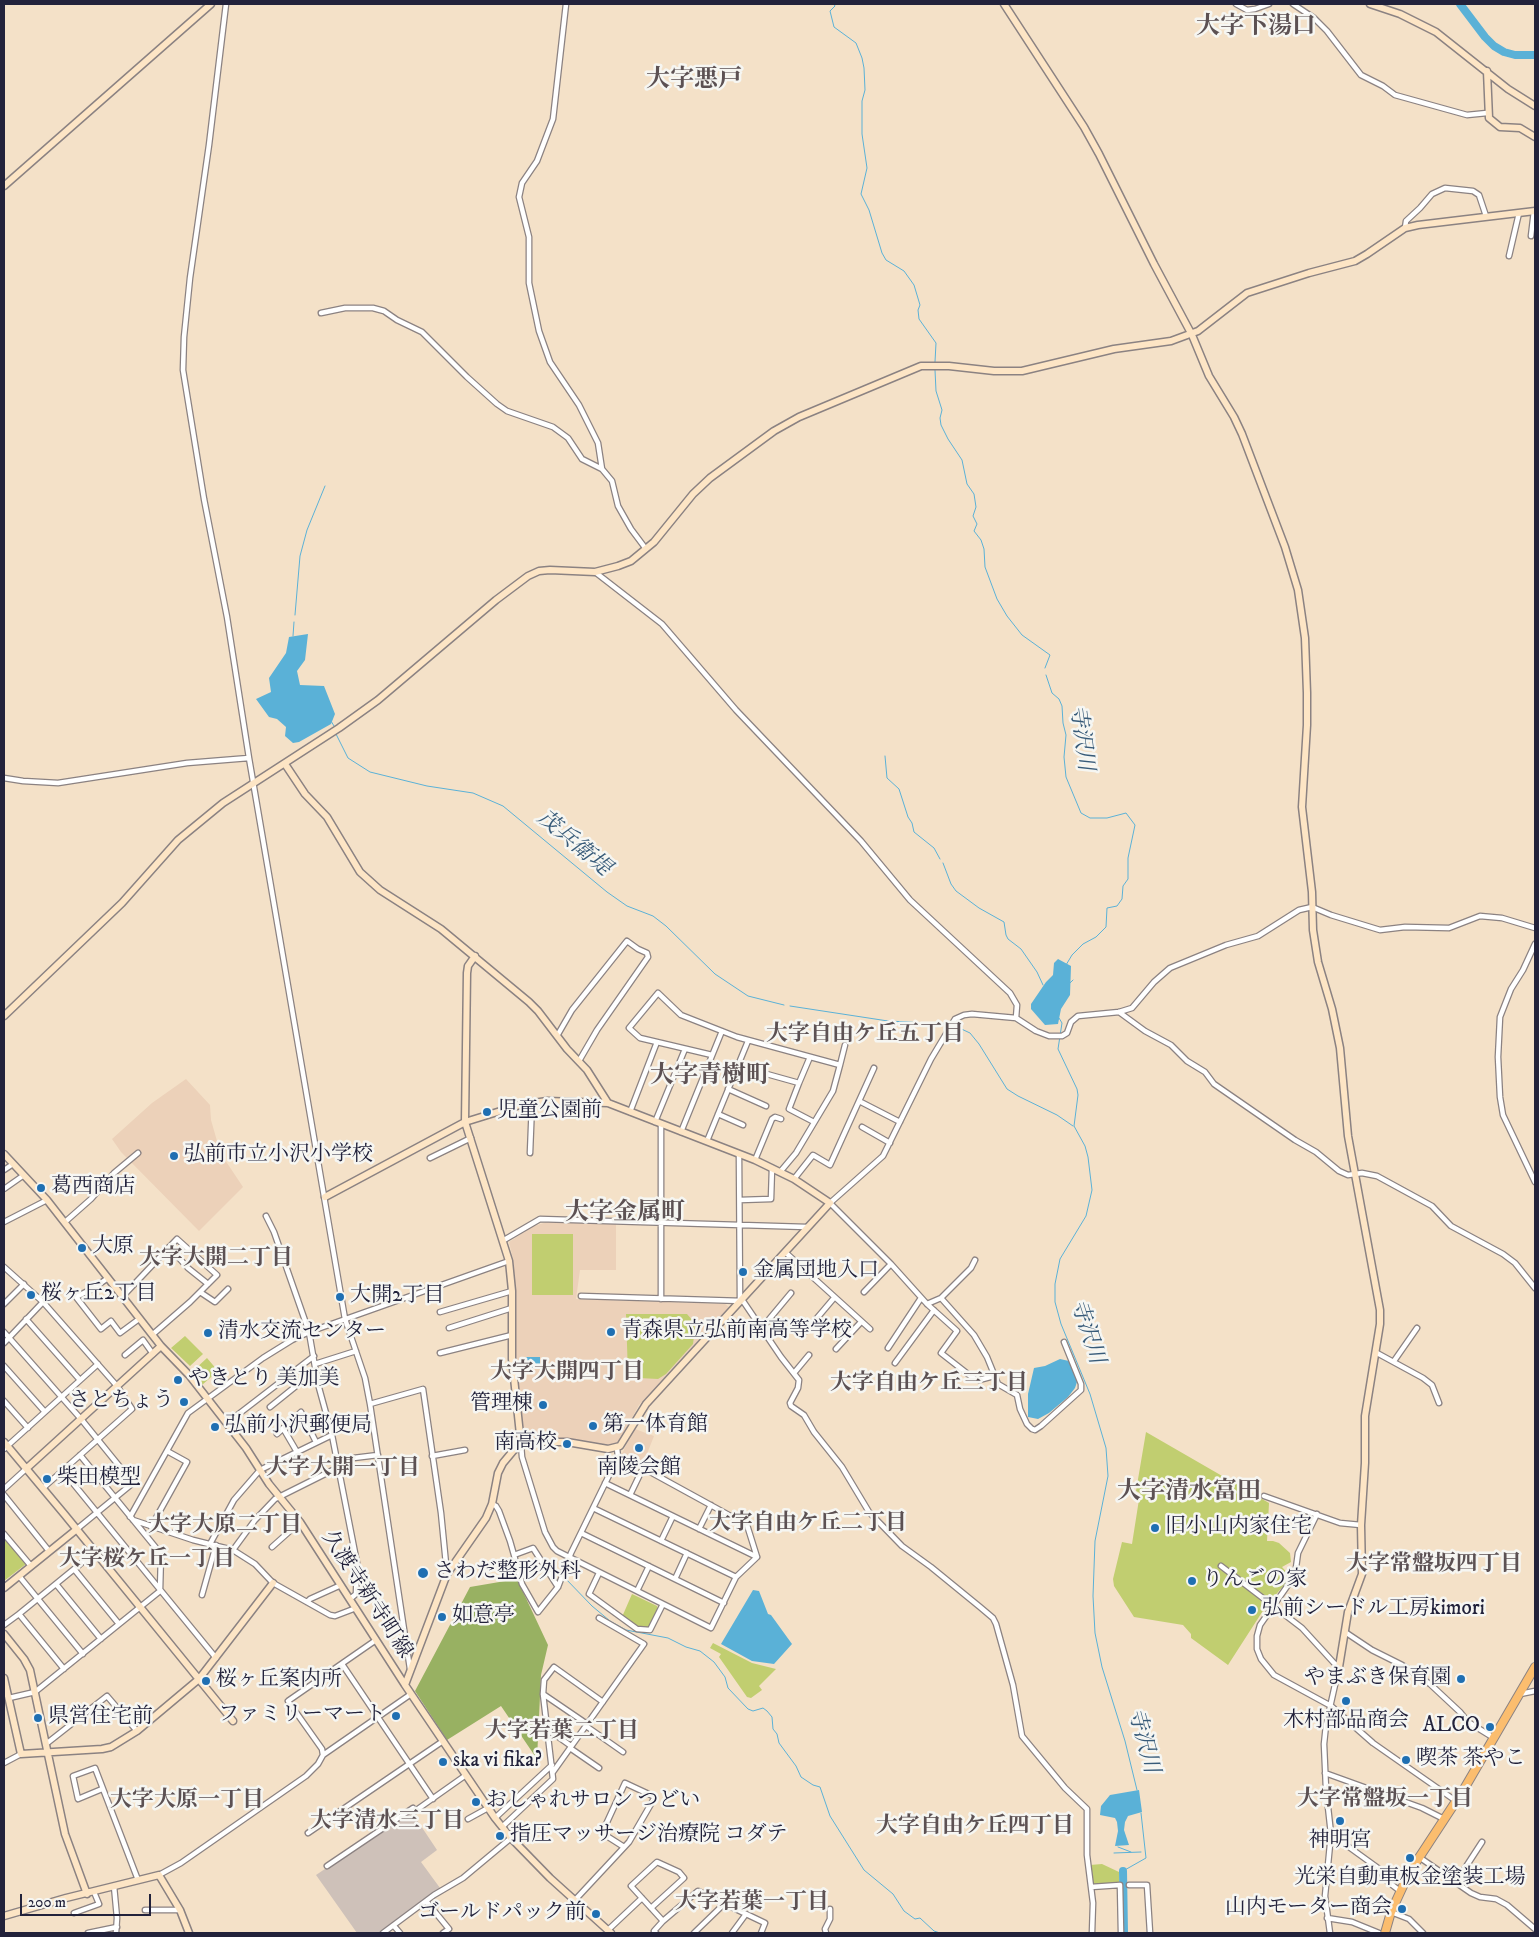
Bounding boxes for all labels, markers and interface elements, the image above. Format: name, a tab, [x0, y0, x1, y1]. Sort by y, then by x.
district label: 大字下湯口	[1196, 14, 1316, 42]
district label: 大字悪戸	[646, 67, 742, 95]
water label: 寺沢川	[1062, 703, 1098, 773]
water label: 茂兵衛堤	[531, 806, 615, 882]
district label: 大字自由ケ丘五丁目	[766, 1022, 964, 1048]
district label: 大字青樹町	[650, 1063, 770, 1091]
place label: 児童公園前	[497, 1099, 602, 1125]
marker: 児童公園前	[481, 1106, 493, 1118]
place label: 弘前市立小沢小学校	[184, 1143, 373, 1169]
marker: 弘前市立小沢小学校	[168, 1150, 180, 1162]
place label: 葛西商店	[51, 1175, 135, 1201]
marker: 葛西商店	[35, 1182, 47, 1194]
district label: 大字金属町	[565, 1200, 685, 1228]
place label: 大原	[92, 1235, 134, 1261]
marker: 大原	[76, 1242, 88, 1254]
district label: 大字大開二丁目	[139, 1246, 293, 1272]
place label: 金属団地入口	[753, 1259, 879, 1285]
marker: 金属団地入口	[737, 1266, 749, 1278]
place label: 桜ヶ丘2丁目	[41, 1282, 156, 1308]
place label: 大開2丁目	[350, 1284, 444, 1310]
marker: 桜ヶ丘2丁目	[25, 1289, 37, 1301]
marker: 大開2丁目	[334, 1291, 346, 1303]
water label: 寺沢川	[1063, 1297, 1109, 1367]
place label: 青森県立弘前南高等学校	[621, 1319, 852, 1345]
place label: 清水交流センター	[218, 1320, 386, 1346]
marker: 青森県立弘前南高等学校	[605, 1326, 617, 1338]
marker: 清水交流センター	[202, 1327, 214, 1339]
district label: 大字大開四丁目	[490, 1360, 644, 1386]
place label: やきとり 美加美	[188, 1367, 340, 1393]
district label: 大字自由ケ丘三丁目	[830, 1371, 1028, 1397]
marker: やきとり 美加美	[172, 1374, 184, 1386]
place label: さとちょう	[69, 1389, 174, 1415]
place label: 管理棟	[470, 1392, 533, 1418]
marker: さとちょう	[178, 1396, 190, 1408]
marker: 管理棟	[537, 1399, 549, 1411]
place label: 第一体育館	[603, 1413, 708, 1439]
place label: 弘前小沢郵便局	[225, 1414, 372, 1440]
marker: 第一体育館	[587, 1420, 599, 1432]
marker: 弘前小沢郵便局	[209, 1421, 221, 1433]
place label: 南高校	[494, 1431, 557, 1457]
marker: 南高校	[561, 1438, 573, 1450]
marker: 南陵会館	[633, 1442, 645, 1454]
district label: 大字大開一丁目	[266, 1456, 420, 1482]
place label: 南陵会館	[597, 1456, 681, 1482]
place label: 柴田模型	[57, 1466, 141, 1492]
marker: 柴田模型	[41, 1473, 53, 1485]
district label: 大字清水富田	[1117, 1479, 1261, 1507]
district label: 大字自由ケ丘二丁目	[709, 1511, 907, 1537]
district label: 大字大原二丁目	[148, 1513, 302, 1539]
place label: 旧小山内家住宅	[1165, 1515, 1312, 1541]
marker: 旧小山内家住宅	[1149, 1522, 1161, 1534]
street label: 久渡寺新寺町線	[315, 1526, 417, 1664]
district label: 大字桜ケ丘一丁目	[59, 1547, 235, 1573]
district label: 大字常盤坂四丁目	[1346, 1552, 1522, 1578]
place label: さわだ整形外科	[434, 1560, 581, 1586]
marker: さわだ整形外科	[416, 1566, 430, 1580]
place label: りんごの家	[1202, 1568, 1307, 1594]
marker: りんごの家	[1186, 1575, 1198, 1587]
place label: 弘前シードル工房kimori	[1262, 1597, 1485, 1623]
place label: 如意亭	[452, 1604, 515, 1630]
marker: 弘前シードル工房kimori	[1246, 1604, 1258, 1616]
marker: 如意亭	[436, 1611, 448, 1623]
place label: やまぶき保育園	[1304, 1666, 1451, 1692]
place label: 桜ヶ丘案内所	[216, 1668, 342, 1694]
marker: やまぶき保育園	[1455, 1673, 1467, 1685]
marker: 桜ヶ丘案内所	[200, 1675, 212, 1687]
marker: 木村部品商会	[1340, 1695, 1352, 1707]
place label: ファミリーマート	[218, 1703, 386, 1729]
place label: 県営住宅前	[48, 1705, 153, 1731]
water label: 寺沢川	[1121, 1706, 1163, 1776]
place label: 木村部品商会	[1283, 1709, 1409, 1735]
marker: ファミリーマート	[390, 1710, 402, 1722]
marker: 県営住宅前	[32, 1712, 44, 1724]
place label: ALCO	[1423, 1714, 1480, 1740]
district label: 大字若葉二丁目	[485, 1719, 639, 1745]
marker: ALCO	[1484, 1721, 1496, 1733]
place label: 喫茶 茶やこ	[1416, 1747, 1526, 1773]
place label: ska vi fika?	[453, 1749, 542, 1775]
marker: 喫茶 茶やこ	[1400, 1754, 1412, 1766]
marker: ska vi fika?	[437, 1756, 449, 1768]
district label: 大字常盤坂一丁目	[1297, 1787, 1473, 1813]
district label: 大字大原一丁目	[110, 1788, 264, 1814]
place label: おしゃれサロン つどい	[486, 1789, 701, 1815]
marker: おしゃれサロン つどい	[470, 1796, 482, 1808]
district label: 大字清水三丁目	[310, 1809, 464, 1835]
district label: 大字自由ケ丘四丁目	[876, 1814, 1074, 1840]
marker: 神明宮	[1334, 1815, 1346, 1827]
place label: 指圧マッサージ治療院 コダテ	[510, 1823, 788, 1849]
place label: 神明宮	[1309, 1829, 1371, 1855]
marker: 指圧マッサージ治療院 コダテ	[494, 1830, 506, 1842]
marker: 光栄自動車板金塗装工場	[1404, 1852, 1416, 1864]
place label: 光栄自動車板金塗装工場	[1295, 1866, 1525, 1892]
scale bar	[22, 1884, 154, 1916]
district label: 大字若葉一丁目	[675, 1890, 829, 1916]
text: 200 m	[28, 1893, 66, 1912]
place label: 山内モーター商会	[1225, 1896, 1392, 1922]
place label: ゴールドパック前	[418, 1901, 586, 1927]
marker: 山内モーター商会	[1396, 1903, 1408, 1915]
marker: ゴールドパック前	[590, 1908, 602, 1920]

